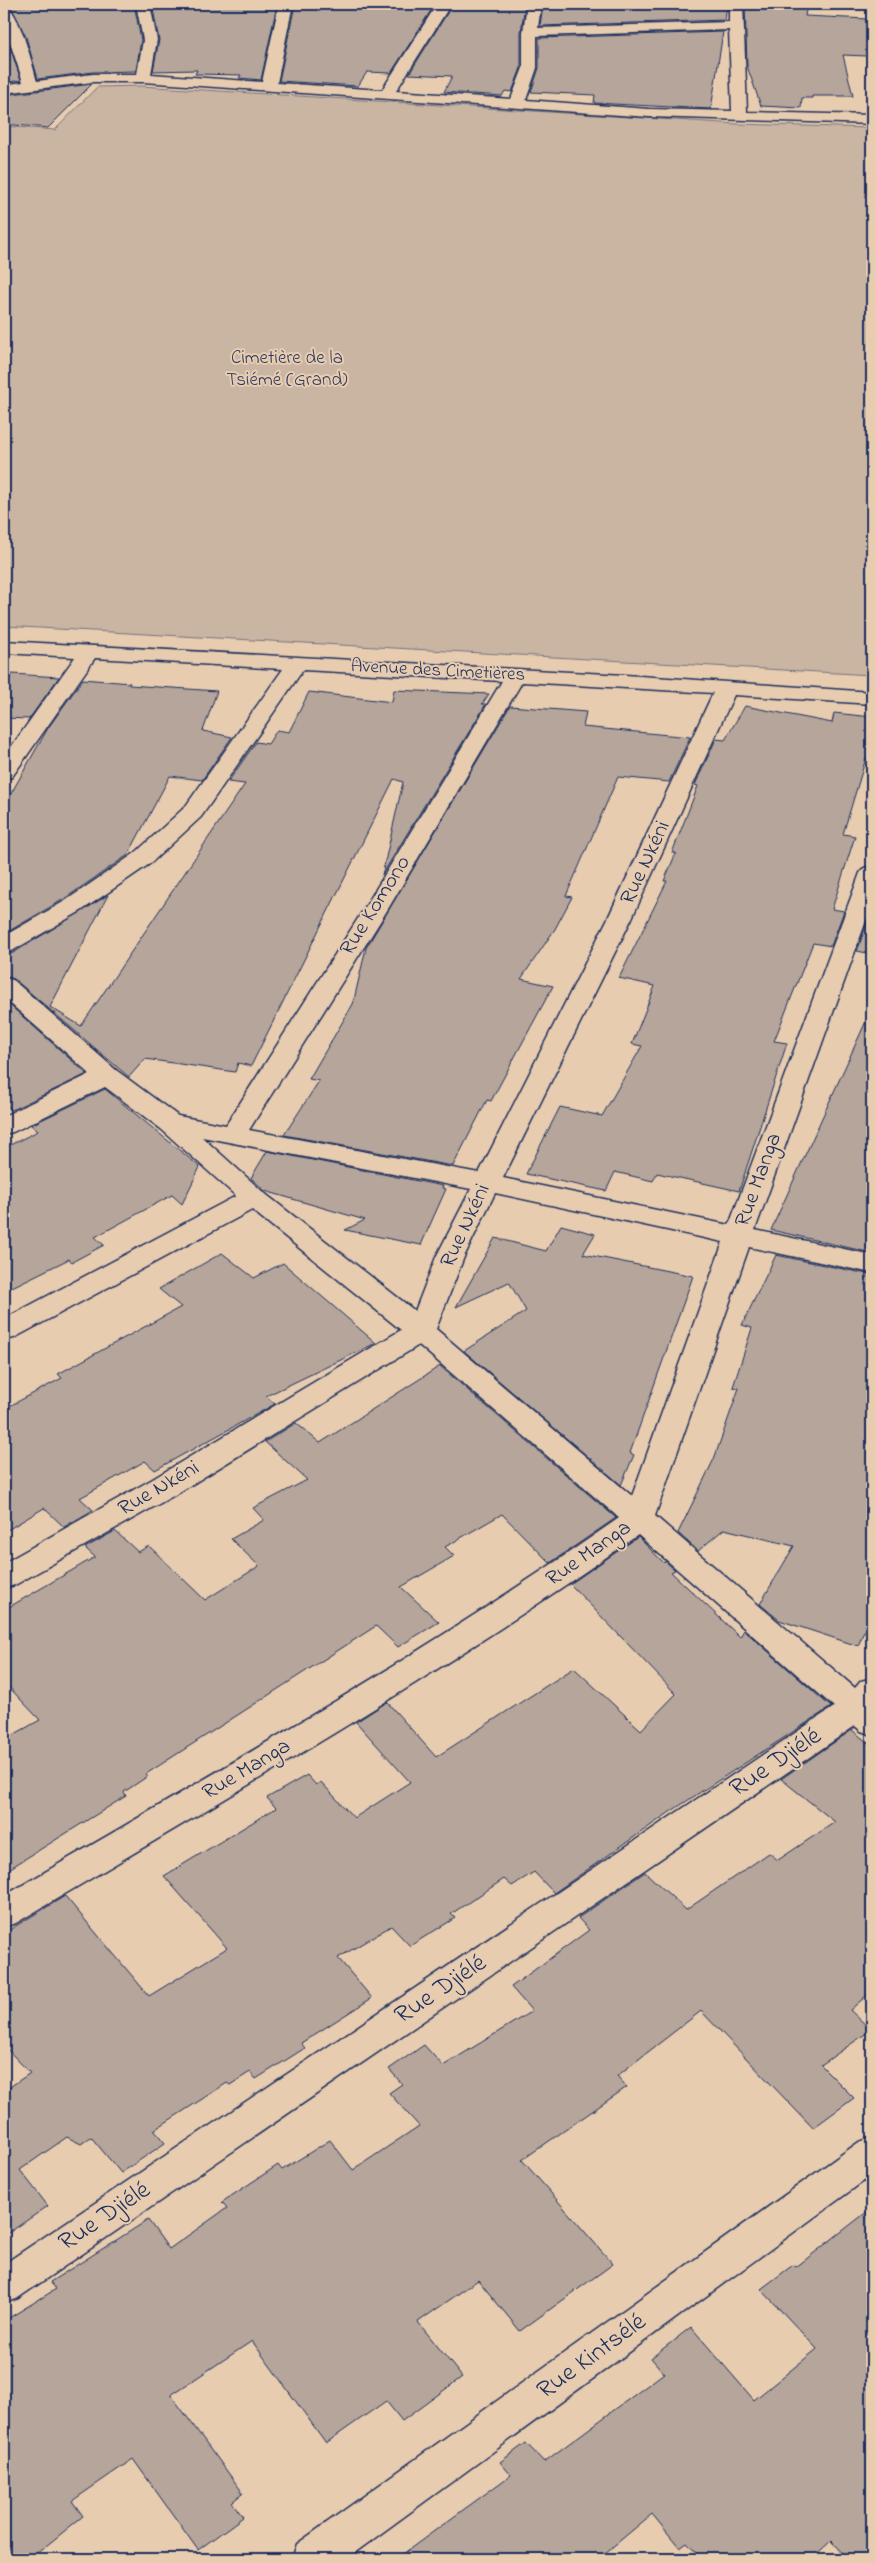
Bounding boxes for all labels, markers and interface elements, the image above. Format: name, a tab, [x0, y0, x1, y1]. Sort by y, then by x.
park label: Cimetière de la Tsiémé (Grand)	[226, 345, 348, 394]
street label: Avenue des Cimetières	[350, 653, 526, 689]
street label: Rue Nkéni	[613, 816, 679, 910]
street label: Rue Komono	[333, 850, 419, 962]
street label: Rue Manga	[727, 1129, 792, 1232]
street label: Rue Nkéni	[433, 1179, 499, 1273]
street label: Rue Nkéni	[112, 1453, 206, 1525]
street label: Rue Manga	[540, 1513, 639, 1596]
street label: Rue Djiélé	[722, 1718, 830, 1808]
street label: Rue Manga	[197, 1731, 298, 1810]
street label: Rue Djiélé	[387, 1945, 495, 2035]
street label: Rue Djiélé	[51, 2172, 159, 2262]
street label: Rue Kintsélé	[529, 2304, 655, 2410]

